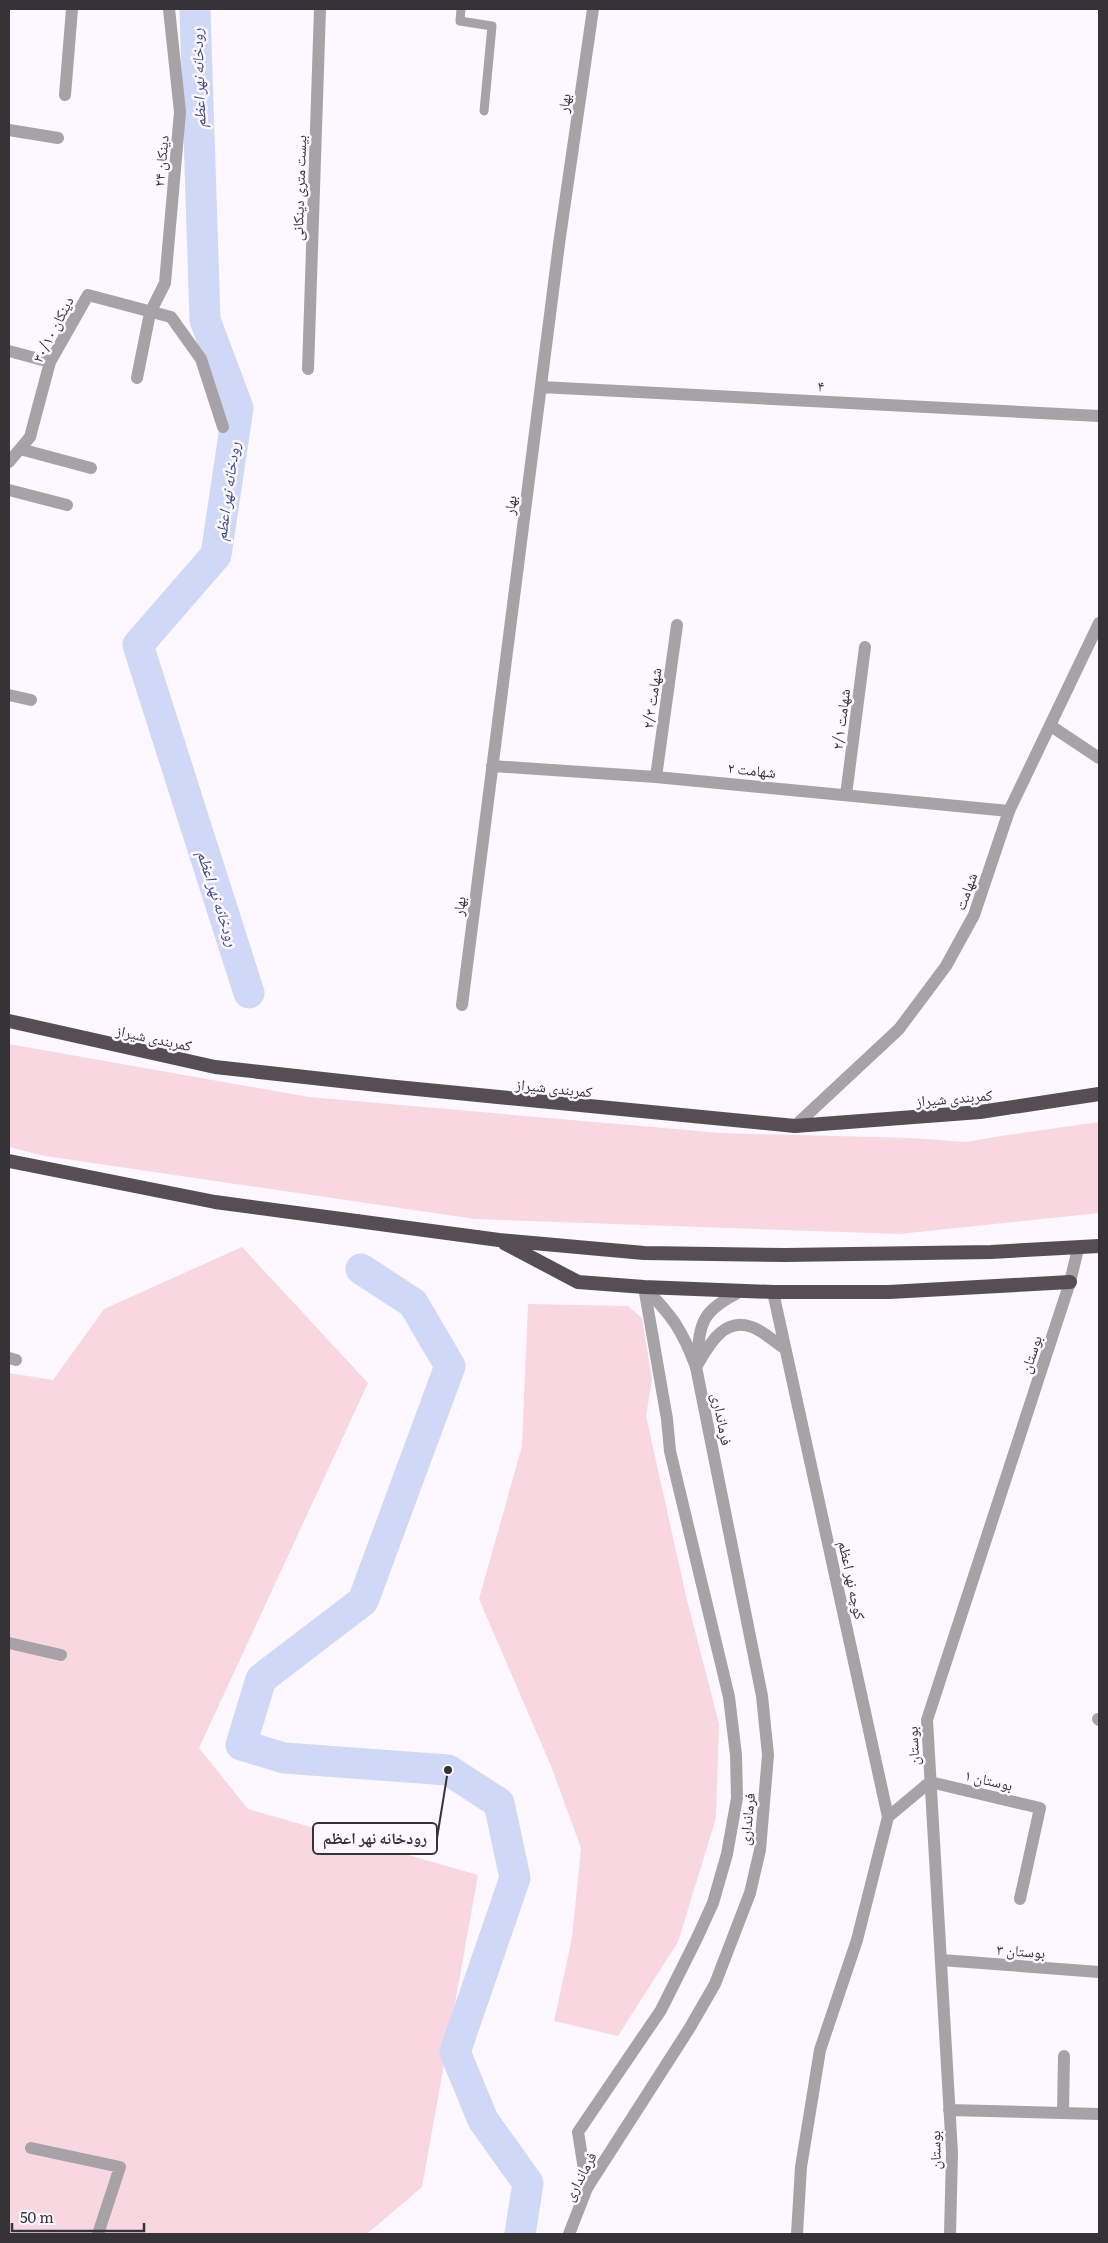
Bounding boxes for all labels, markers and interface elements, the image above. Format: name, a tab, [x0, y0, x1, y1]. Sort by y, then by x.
water label: رودخانه نهر اعظم	[183, 28, 211, 128]
street label: بهار	[550, 92, 576, 115]
street label: ۲۴ دینکان	[146, 134, 174, 188]
street label: بیست متری دینکانی	[285, 135, 311, 241]
street label: ۳۰/۱۰ دینکان	[26, 292, 78, 366]
street label: ۴	[817, 373, 825, 397]
water label: رودخانه نهر اعظم	[207, 440, 245, 542]
street label: بهار	[496, 494, 522, 517]
street label: ۲/۳ شهامت	[635, 666, 667, 730]
street label: ۲/۱ شهامت	[825, 687, 855, 751]
street label: ۲ شهامت	[727, 755, 777, 783]
water label: رودخانه نهر اعظم	[192, 847, 246, 949]
street label: شهامت	[948, 869, 982, 913]
street label: بهار	[445, 895, 471, 918]
street label: کمربندی شیراز	[113, 1018, 194, 1056]
street label: کمربندی شیراز	[513, 1071, 594, 1102]
street label: کمربندی شیراز	[914, 1082, 993, 1112]
street label: بوستان	[1013, 1332, 1047, 1376]
street label: فرمانداری	[707, 1391, 739, 1447]
street label: کوچه نهر اعظم	[833, 1538, 873, 1622]
street label: بوستان	[899, 1726, 925, 1766]
street label: ۱ بوستان	[963, 1762, 1015, 1796]
street label: فرمانداری	[732, 1792, 760, 1846]
callout: رودخانه نهر اعظم	[313, 1823, 437, 1854]
text: رودخانه نهر اعظم	[323, 1825, 427, 1850]
street label: ۳ بوستان	[996, 1937, 1046, 1963]
street label: بوستان	[922, 2130, 946, 2170]
street label: فرمانداری	[556, 2147, 602, 2205]
scale bar	[12, 2200, 145, 2232]
text: 50 m	[20, 2205, 54, 2228]

